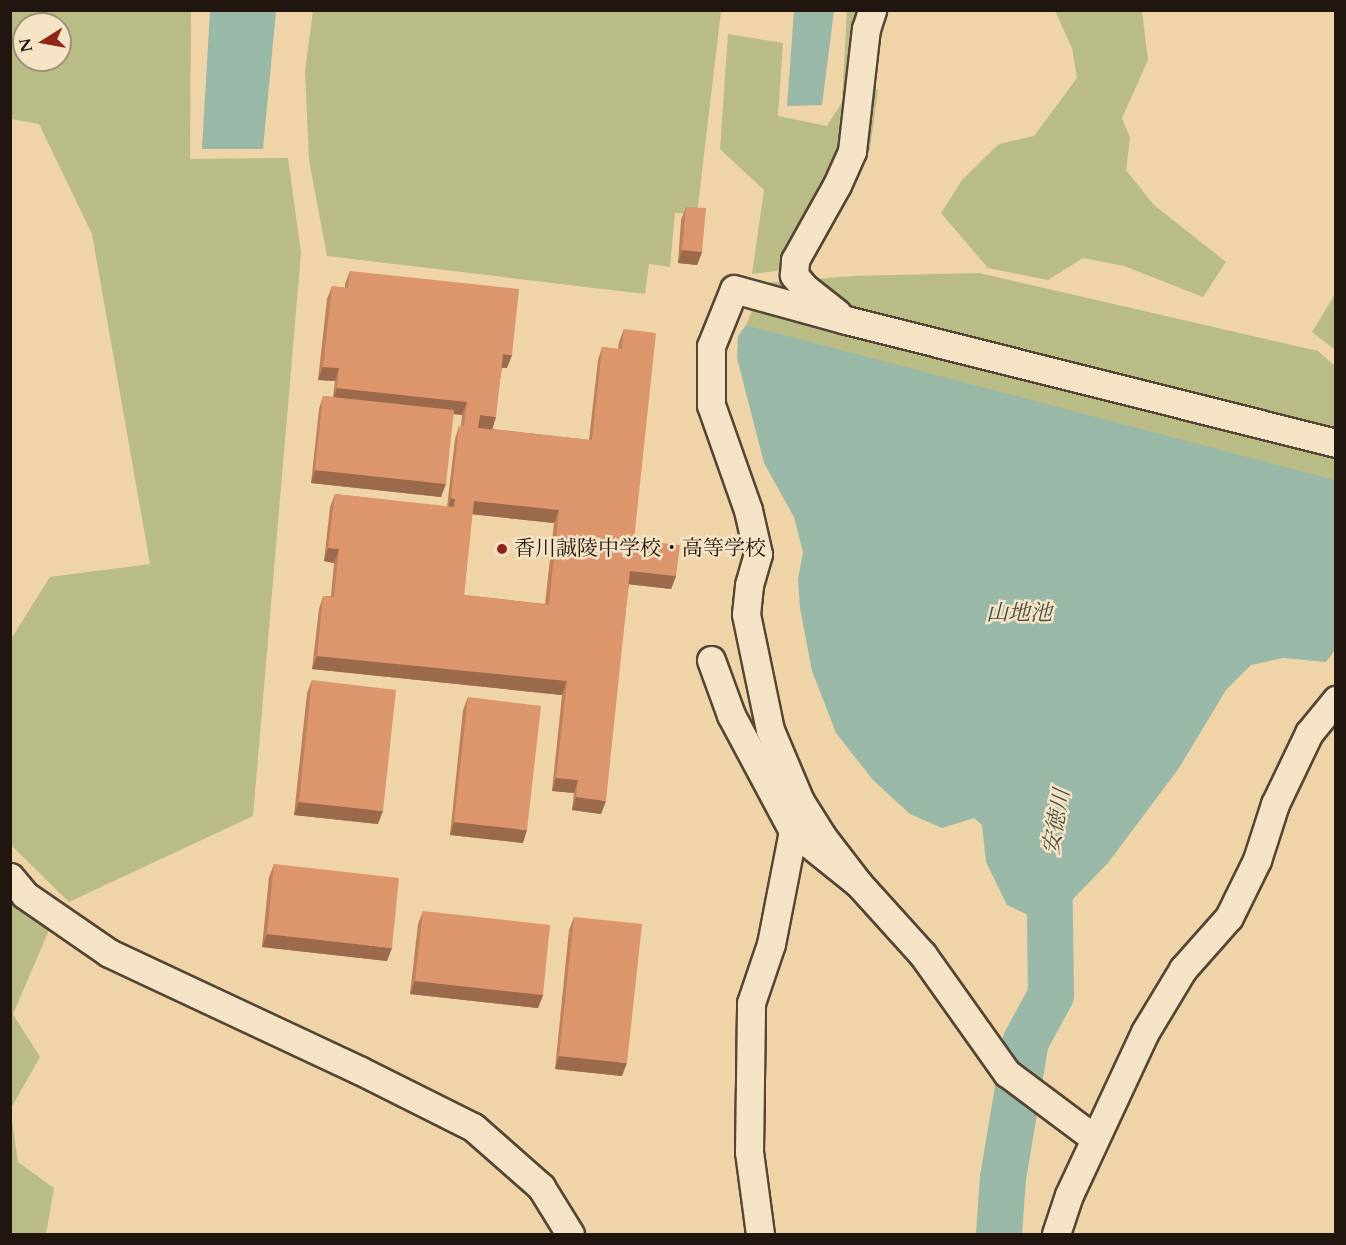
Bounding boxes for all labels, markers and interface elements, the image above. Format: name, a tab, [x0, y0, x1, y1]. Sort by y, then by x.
north arrow	[12, 12, 72, 72]
text: N	[14, 36, 38, 54]
place label: 香川誠陵中学校・高等学校	[514, 536, 766, 562]
marker: 香川誠陵中学校・高等学校	[495, 542, 509, 556]
water label: 山地池	[986, 601, 1052, 627]
water label: 安徳川	[1038, 787, 1076, 857]

